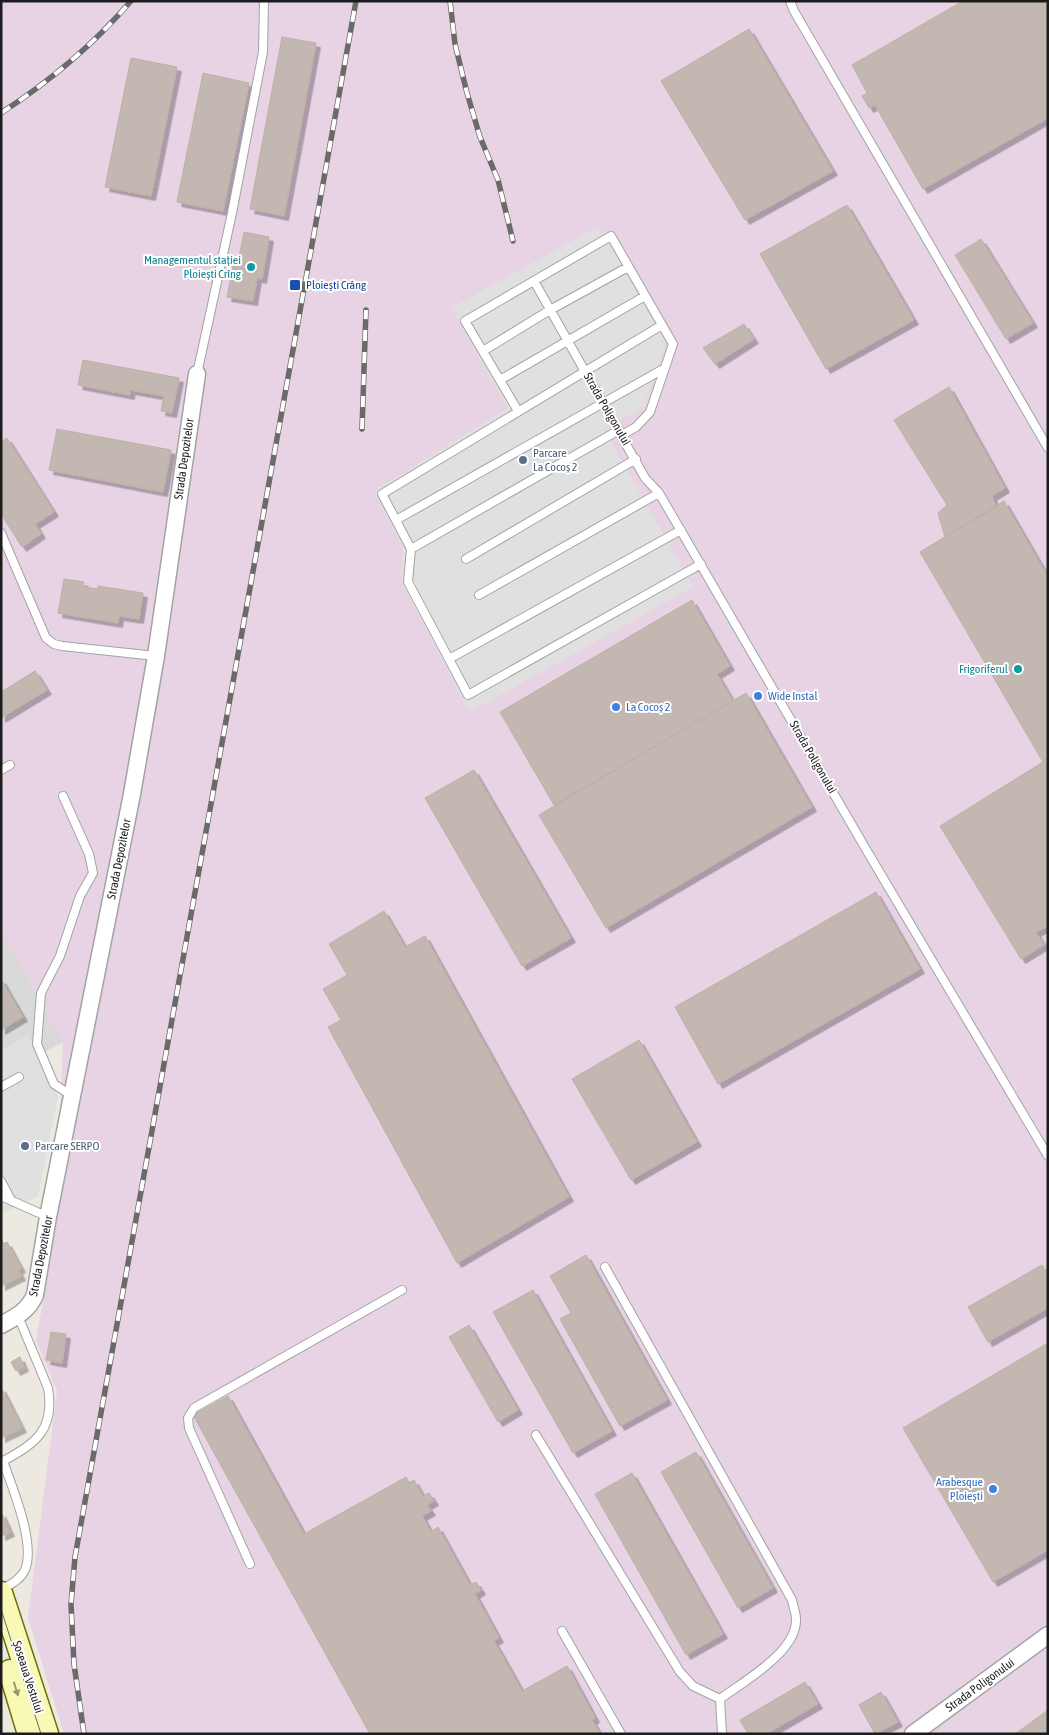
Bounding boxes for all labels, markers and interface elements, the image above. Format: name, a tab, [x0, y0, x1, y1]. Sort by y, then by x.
place label: Managementul stației Ploiești Crîng	[144, 253, 242, 281]
marker: Managementul stației Ploiești Crîng	[245, 261, 257, 273]
marker: Ploieşti Crâng	[288, 278, 302, 292]
place label: Ploieşti Crâng	[306, 278, 367, 292]
street label: Strada Poligonului	[581, 370, 633, 448]
street label: Strada Depozitelor	[171, 417, 197, 500]
place label: Parcare La Cocoș 2	[533, 446, 578, 474]
marker: Parcare La Cocoș 2	[517, 454, 529, 466]
place label: Frigoriferul	[959, 662, 1009, 676]
marker: Frigoriferul	[1012, 663, 1024, 675]
place label: Wide Instal	[768, 689, 818, 703]
marker: Wide Instal	[752, 690, 764, 702]
place label: La Cocoș 2	[626, 700, 671, 714]
marker: La Cocoș 2	[610, 701, 622, 713]
street label: Strada Poligonului	[787, 718, 839, 796]
street label: Strada Depozitelor	[104, 817, 134, 900]
place label: Parcare SERPO	[35, 1139, 99, 1153]
marker: Parcare SERPO	[19, 1140, 31, 1152]
street label: Strada Depozitelor	[26, 1214, 56, 1297]
place label: Arabesque Ploiești	[936, 1475, 983, 1503]
marker: Arabesque Ploiești	[987, 1483, 999, 1495]
street label: Șoseaua Vestului	[10, 1639, 46, 1715]
street label: Strada Poligonului	[943, 1655, 1017, 1715]
one-way arrow	[12, 1681, 20, 1696]

